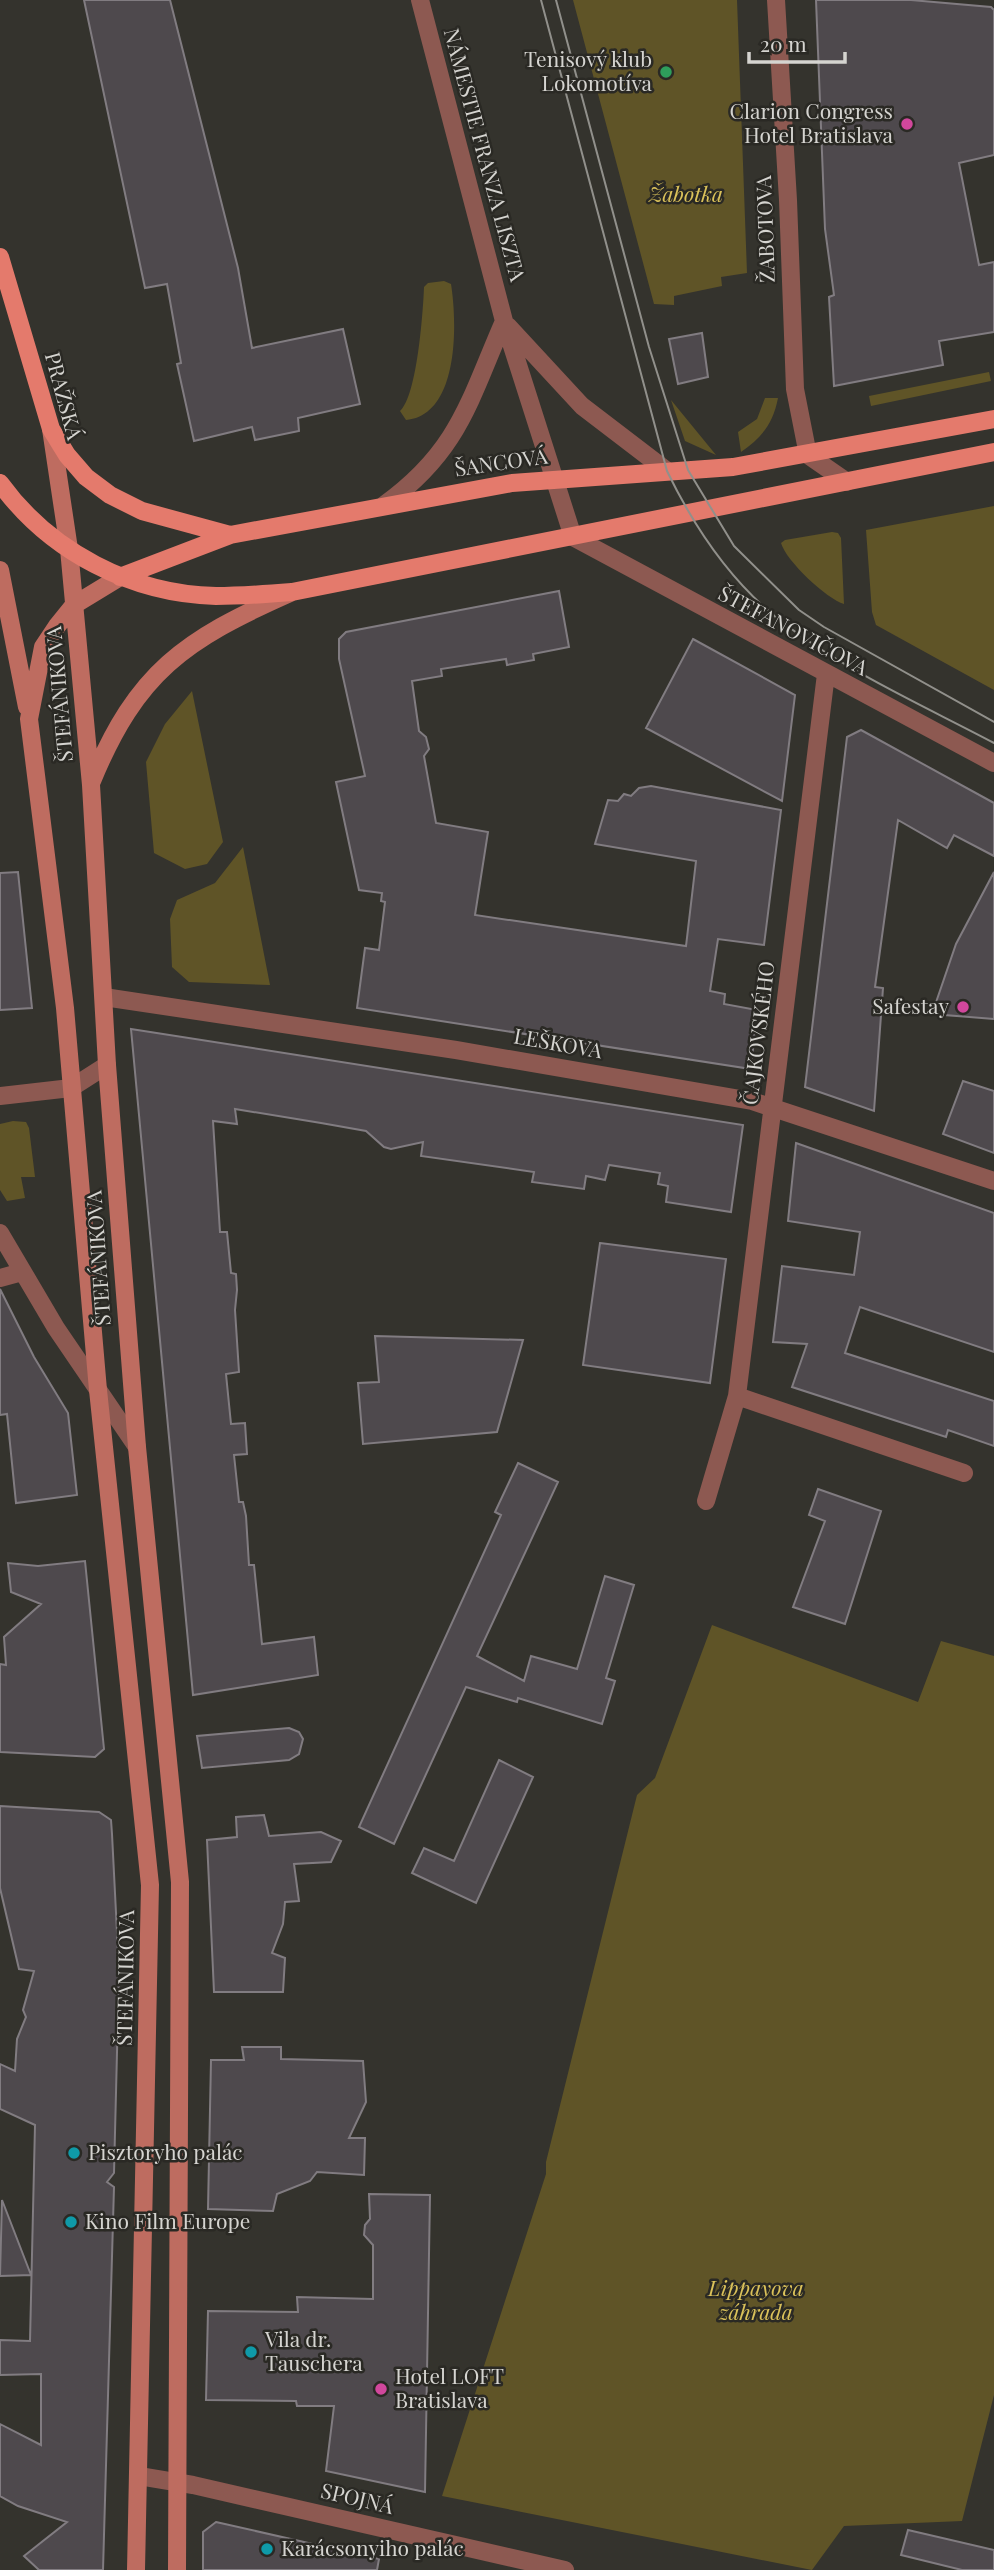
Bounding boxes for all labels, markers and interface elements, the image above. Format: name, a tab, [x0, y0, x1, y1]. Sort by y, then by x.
scale bar	[749, 21, 845, 65]
street label: NÁMESTIE FRANZA LISZTA	[439, 25, 533, 285]
text: 20 m	[760, 29, 807, 57]
place label: Tenisový klub Lokomotíva	[524, 44, 653, 96]
marker: Tenisový klub Lokomotíva	[658, 64, 674, 80]
place label: Clarion Congress Hotel Bratislava	[730, 96, 894, 148]
marker: Clarion Congress Hotel Bratislava	[899, 116, 915, 132]
street label: ŽABOTOVA	[748, 174, 780, 283]
park label: Žabotka	[648, 179, 723, 207]
street label: PRAŽSKÁ	[40, 348, 90, 443]
street label: ŠANCOVÁ	[452, 441, 550, 481]
street label: ŠTEFANOVIČOVA	[714, 578, 874, 681]
street label: ŠTEFÁNIKOVA	[38, 624, 78, 763]
street label: ČAJKOVSKÉHO	[734, 959, 780, 1106]
place label: Safestay	[872, 991, 949, 1019]
marker: Safestay	[955, 999, 971, 1015]
street label: LEŠKOVA	[512, 1020, 606, 1064]
street label: ŠTEFÁNIKOVA	[78, 1189, 116, 1327]
street label: ŠTEFÁNIKOVA	[109, 1909, 139, 2046]
place label: Pisztoryho palác	[88, 2137, 243, 2165]
marker: Pisztoryho palác	[66, 2145, 82, 2161]
place label: Kino Film Europe	[85, 2206, 250, 2234]
marker: Kino Film Europe	[63, 2214, 79, 2230]
park label: Lippayova záhrada	[707, 2273, 804, 2325]
place label: Vila dr. Tauschera	[264, 2324, 363, 2376]
marker: Vila dr. Tauschera	[243, 2344, 259, 2360]
place label: Hotel LOFT Bratislava	[395, 2361, 504, 2413]
marker: Hotel LOFT Bratislava	[373, 2381, 389, 2397]
street label: SPOJNÁ	[318, 2475, 397, 2519]
place label: Karácsonyiho palác	[281, 2533, 464, 2561]
marker: Karácsonyiho palác	[259, 2541, 275, 2557]

